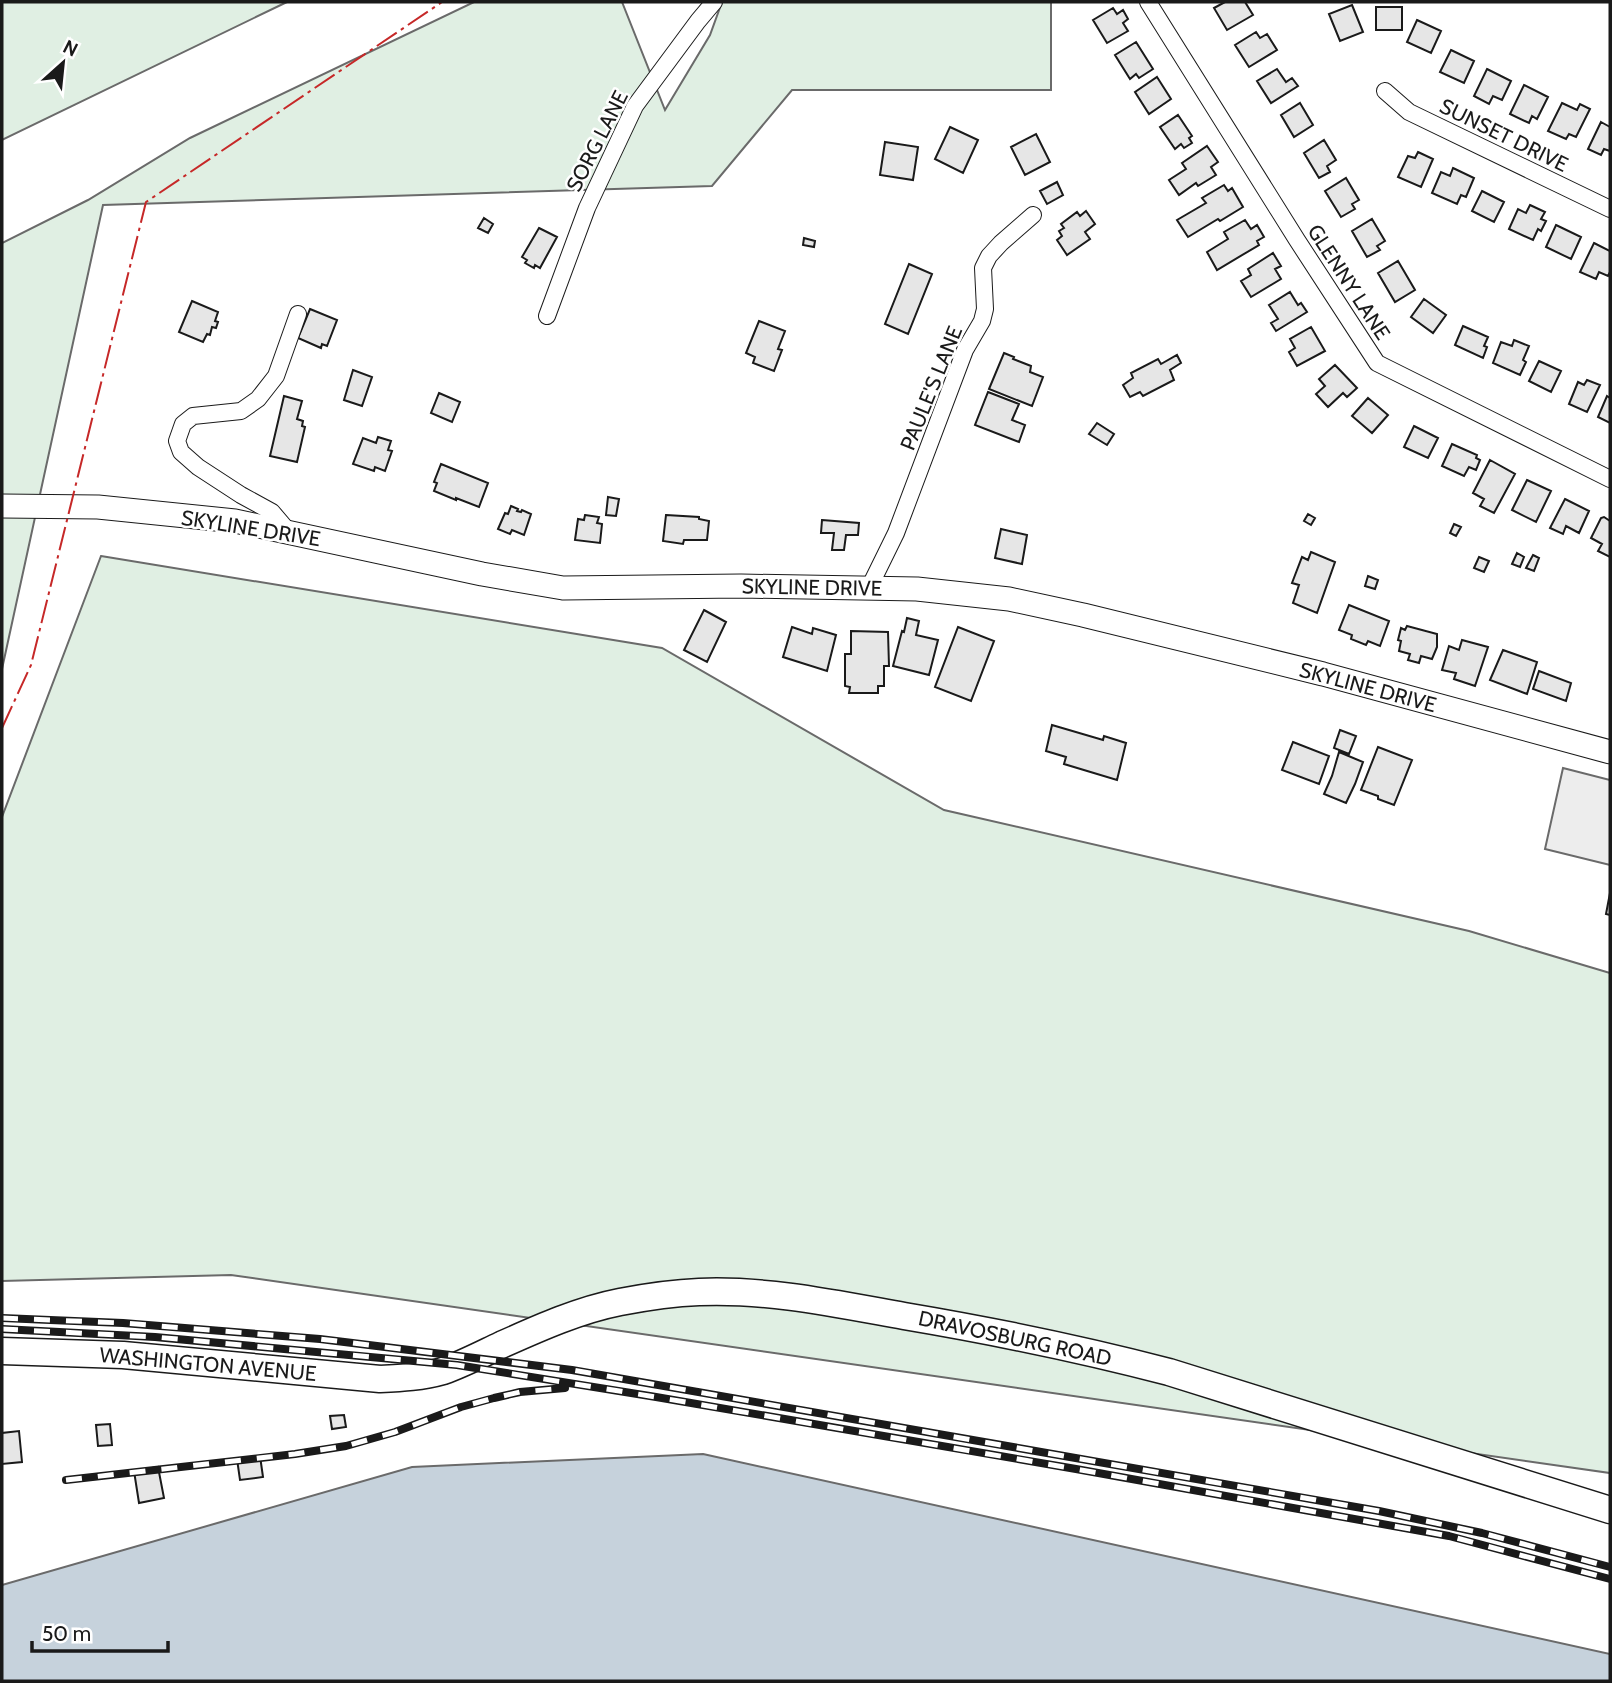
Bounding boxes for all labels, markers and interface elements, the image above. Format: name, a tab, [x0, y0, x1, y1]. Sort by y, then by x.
north arrow	[28, 28, 98, 98]
text: N	[59, 35, 82, 62]
street label: SORG LANE	[561, 86, 633, 196]
street label: SUNSET DRIVE	[1436, 93, 1572, 177]
street label: GLENNY LANE	[1302, 220, 1396, 344]
street label: PAULE'S LANE	[895, 322, 967, 454]
street label: SKYLINE DRIVE	[180, 505, 322, 551]
street label: SKYLINE DRIVE	[741, 573, 883, 601]
street label: SKYLINE DRIVE	[1297, 657, 1439, 717]
street label: DRAVOSBURG ROAD	[916, 1305, 1114, 1371]
street label: WASHINGTON AVENUE	[99, 1342, 317, 1386]
scale bar	[32, 1610, 168, 1654]
text: 50 m	[42, 1621, 91, 1646]

